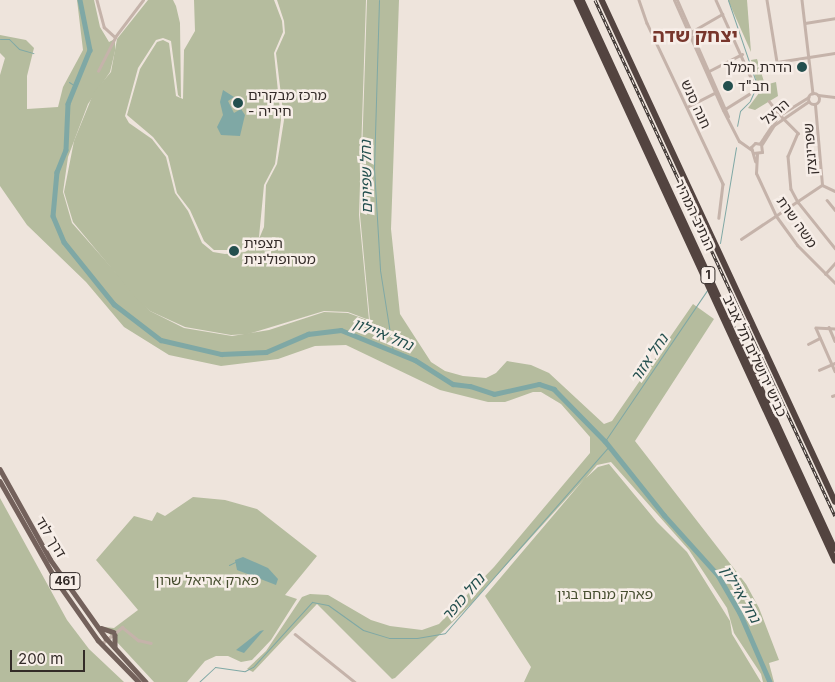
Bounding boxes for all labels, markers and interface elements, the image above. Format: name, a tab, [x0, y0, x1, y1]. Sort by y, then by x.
district label: יצחק שדה	[652, 25, 738, 47]
place label: הדרת המלך	[723, 59, 792, 75]
marker: הדרת המלך	[796, 61, 808, 73]
street label: חנה סנש	[677, 77, 715, 131]
place label: חב"ד	[738, 78, 769, 94]
marker: חב"ד	[722, 80, 734, 92]
place label: מרכז מבקרים - חיריה	[248, 87, 327, 120]
street label: הרצל	[758, 95, 792, 129]
marker: מרכז מבקרים - חיריה	[232, 97, 244, 109]
street label: שפרינצק	[800, 123, 820, 175]
water label: נחל שפירים	[356, 140, 376, 214]
street label: הנתיב המהיר	[671, 177, 719, 253]
street label: משה שרת	[773, 193, 821, 251]
place label: תצפית מטרופולינית	[244, 235, 316, 268]
marker: תצפית מטרופולינית	[228, 245, 240, 257]
road number: 1	[699, 266, 717, 284]
street label: כביש ירושלים תל אביב	[719, 292, 791, 420]
water label: נחל איילון	[350, 314, 416, 354]
water label: נחל אזור	[626, 330, 672, 386]
street label: דרך לוד	[32, 513, 70, 561]
water label: נחל איילון	[717, 562, 765, 626]
water label: נחל כופר	[438, 570, 488, 624]
road number: 461	[49, 572, 81, 590]
park label: פארק אריאל שרון	[155, 572, 259, 588]
park label: פארק מנחם בגין	[557, 586, 653, 602]
scale bar	[12, 640, 88, 672]
text: 200 m	[18, 649, 63, 668]

